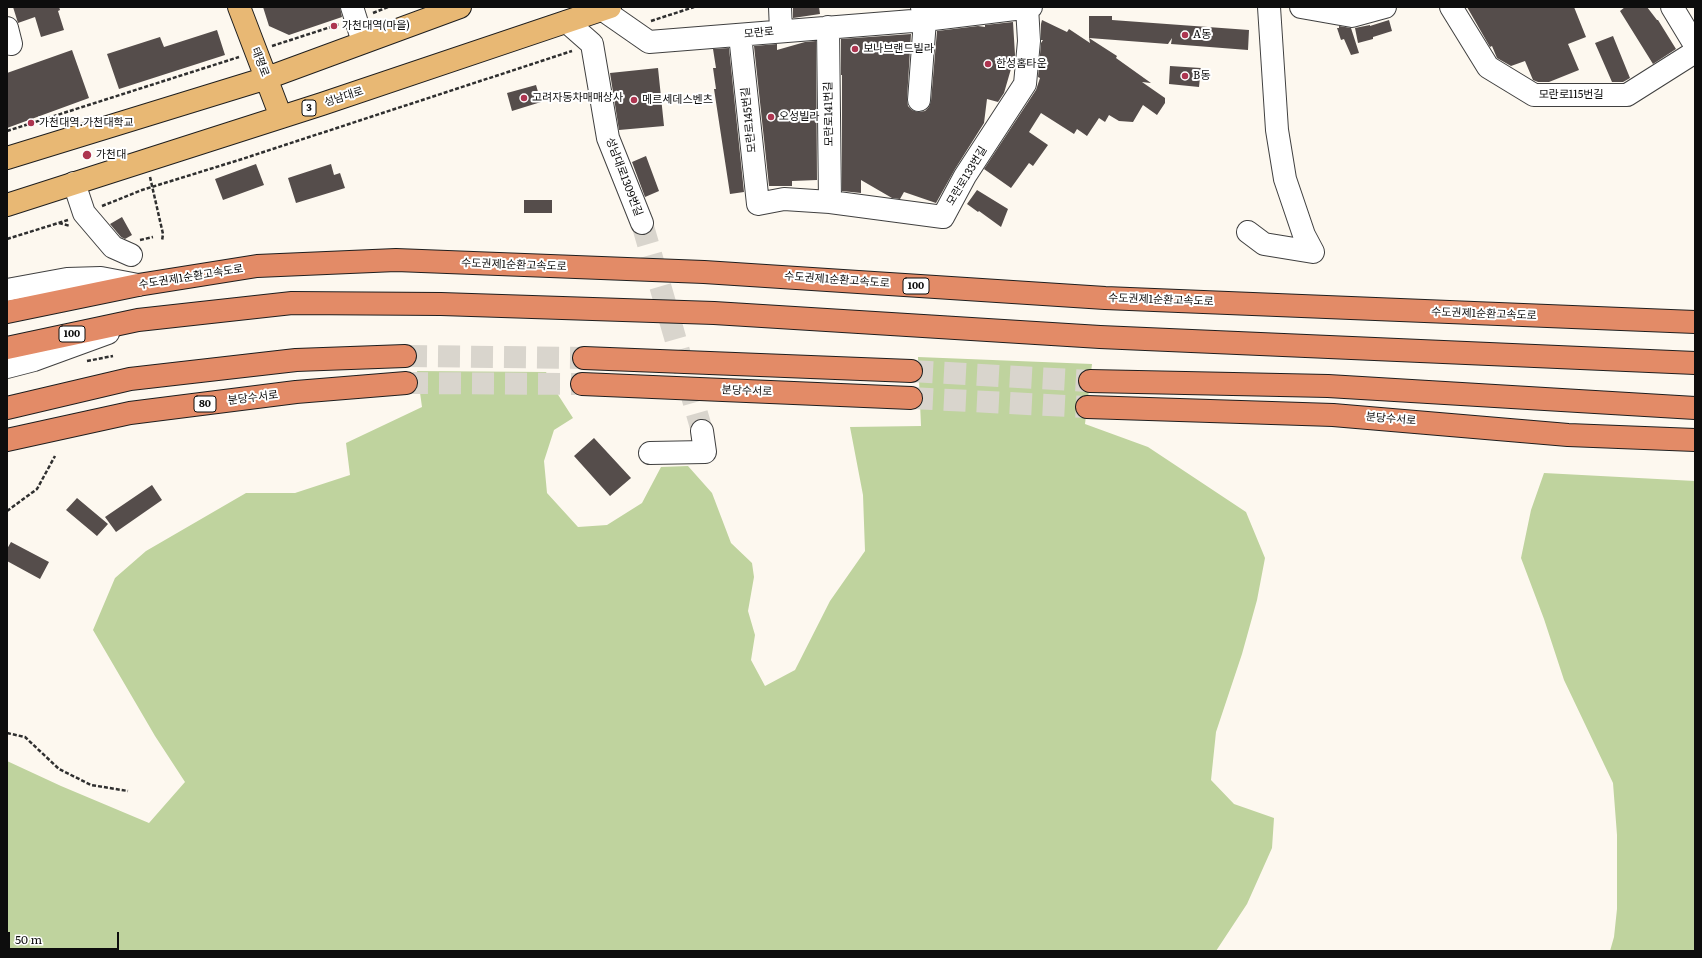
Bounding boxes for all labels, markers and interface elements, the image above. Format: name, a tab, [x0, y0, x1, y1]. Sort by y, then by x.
place label: 가천대역(마을)	[342, 19, 410, 33]
marker: 가천대역(마을)	[329, 21, 339, 31]
street label: 모란로	[743, 25, 775, 41]
place label: A동	[1193, 28, 1211, 42]
marker: A동	[1180, 30, 1190, 40]
place label: 보나브랜드빌라	[863, 42, 934, 56]
marker: 보나브랜드빌라	[850, 44, 860, 54]
street label: 태평로	[248, 45, 272, 79]
place label: 한성홈타운	[996, 57, 1047, 71]
marker: 한성홈타운	[983, 59, 993, 69]
place label: B동	[1193, 69, 1210, 83]
marker: B동	[1180, 71, 1190, 81]
street label: 모란로141번길	[822, 81, 836, 147]
street label: 성남대로	[323, 84, 365, 110]
street label: 모란로145번길	[739, 86, 759, 154]
street label: 모란로115번길	[1538, 88, 1604, 102]
place label: 고려자동차매매상사	[532, 91, 623, 105]
marker: 고려자동차매매상사	[519, 93, 529, 103]
place label: 메르세데스벤츠	[642, 93, 713, 107]
marker: 메르세데스벤츠	[629, 95, 639, 105]
road number: 3	[302, 100, 316, 116]
place label: 오성빌라	[779, 110, 819, 124]
marker: 오성빌라	[766, 112, 776, 122]
place label: 가천대역.가천대학교	[39, 116, 134, 130]
marker: 가천대역.가천대학교	[26, 118, 36, 128]
street label: 성남대로1309번길	[603, 136, 645, 218]
street label: 모란로133번길	[944, 144, 990, 208]
place label: 가천대	[96, 148, 126, 162]
marker: 가천대	[81, 149, 93, 161]
street label: 수도권제1순환고속도로	[461, 257, 567, 273]
street label: 수도권제1순환고속도로	[138, 262, 244, 292]
street label: 수도권제1순환고속도로	[784, 270, 890, 290]
road number: 100	[903, 278, 929, 294]
street label: 수도권제1순환고속도로	[1108, 292, 1214, 308]
street label: 수도권제1순환고속도로	[1431, 306, 1537, 322]
road number: 100	[59, 326, 85, 342]
street label: 분당수서로	[721, 384, 773, 398]
street label: 분당수서로	[227, 388, 279, 408]
road number: 80	[194, 396, 216, 412]
street label: 분당수서로	[1365, 410, 1417, 428]
scale bar	[10, 924, 121, 950]
text: 50 m	[15, 930, 42, 948]

